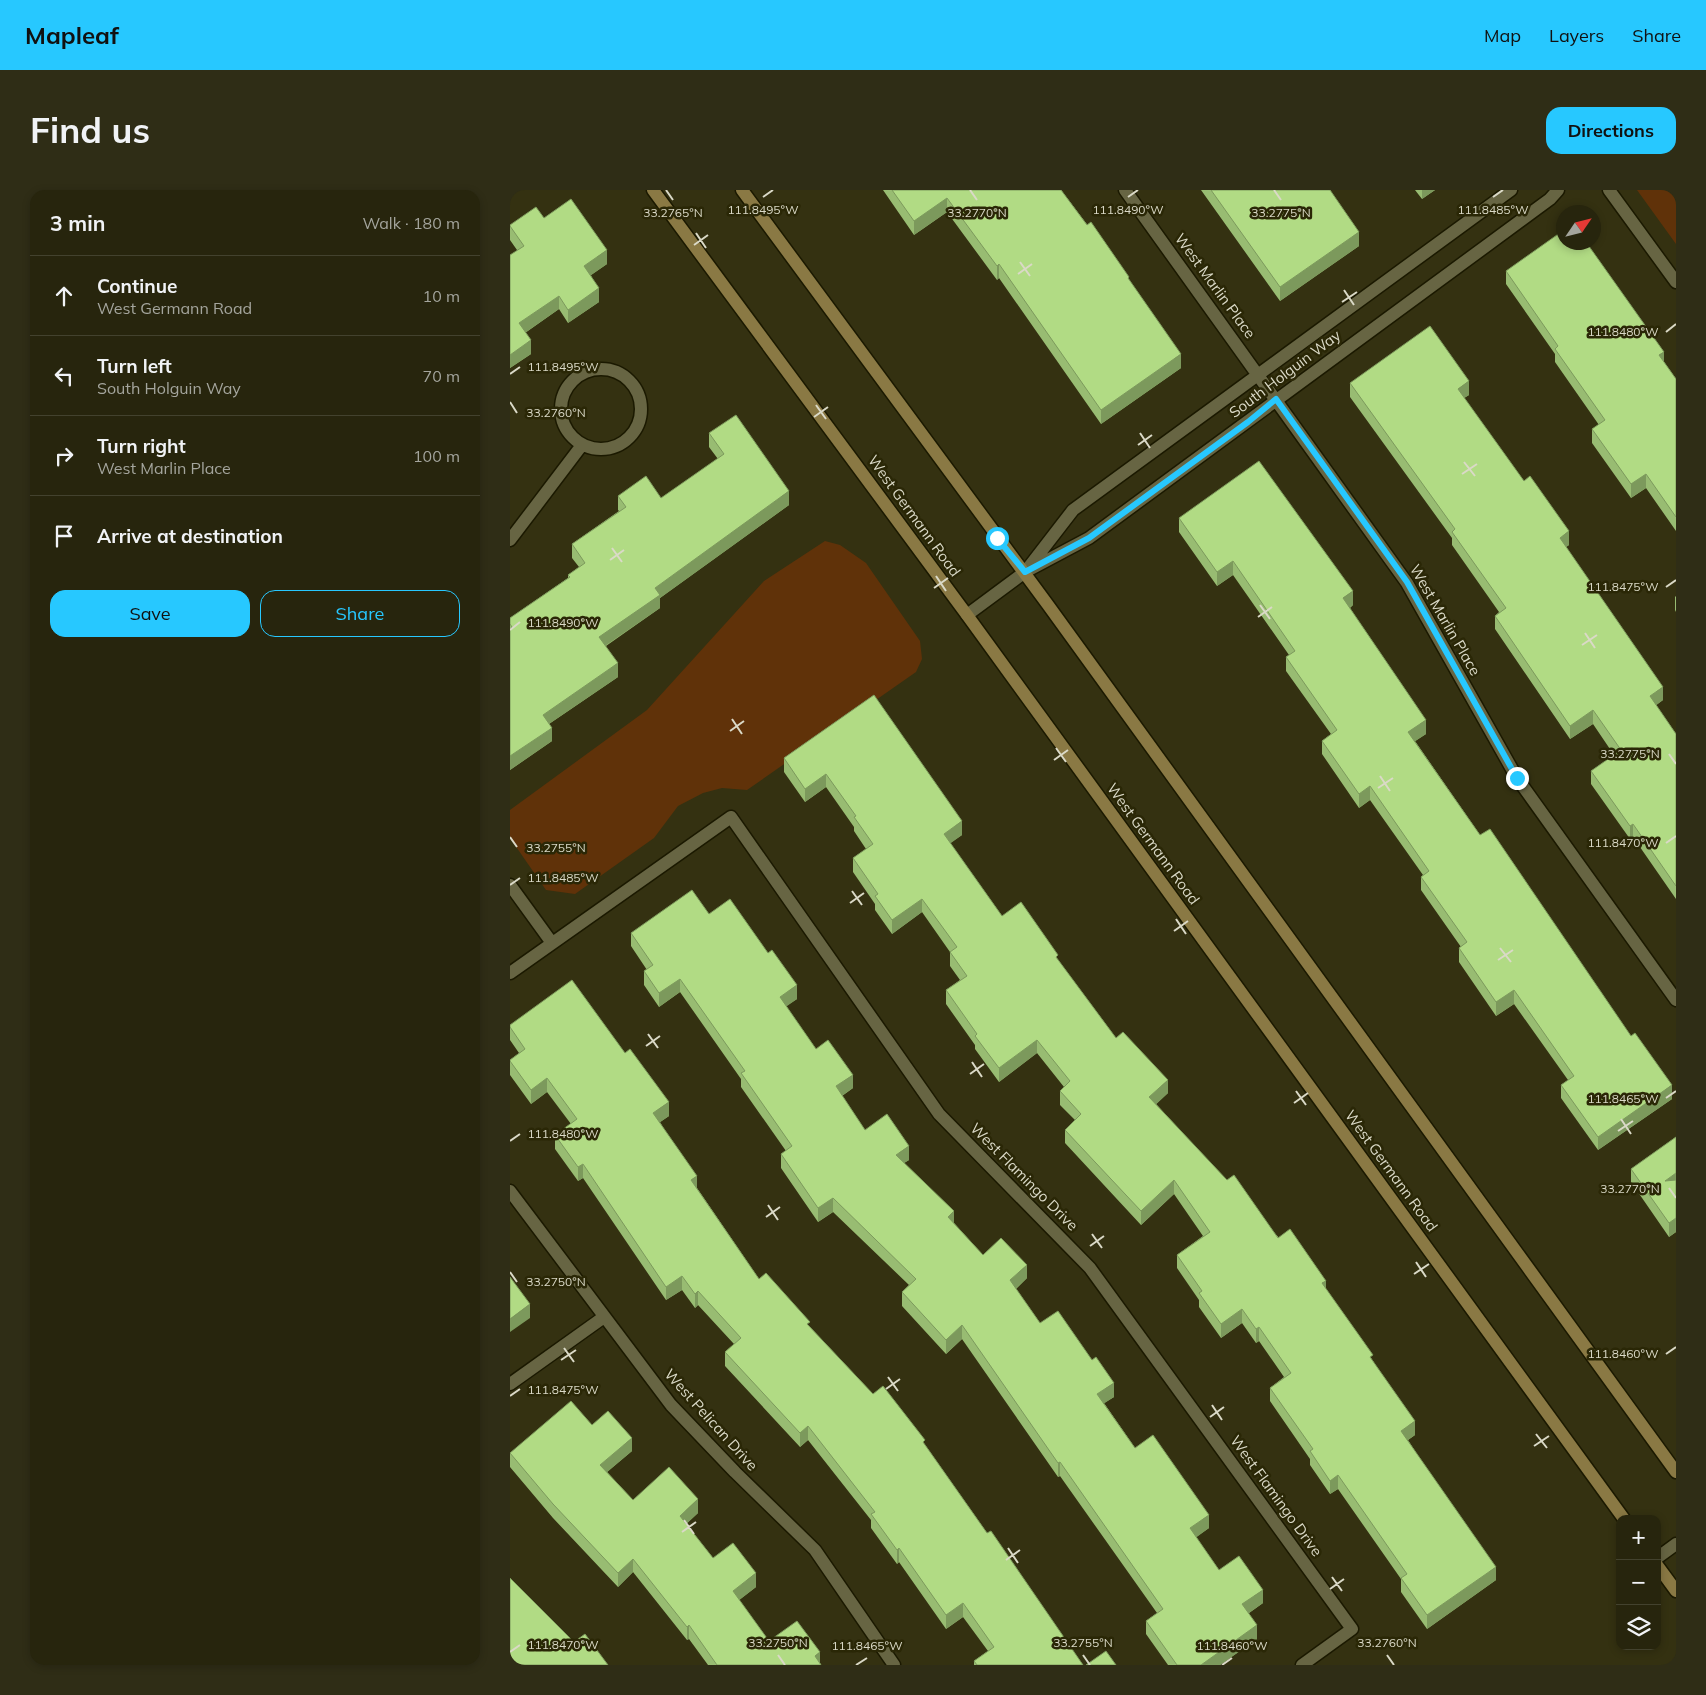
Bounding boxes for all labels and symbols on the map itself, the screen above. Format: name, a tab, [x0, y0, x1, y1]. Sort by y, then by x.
text: 111.8495°W	[727, 202, 799, 217]
text: 111.8490°W	[1092, 202, 1164, 217]
text: 111.8485°W	[1457, 202, 1529, 217]
text: 33.2765°N	[643, 205, 703, 220]
text: 33.2770°N	[947, 205, 1007, 220]
text: 33.2775°N	[1251, 205, 1311, 220]
north arrow	[1556, 205, 1601, 250]
street label: West Marlin Place	[1171, 229, 1260, 342]
text: 111.8480°W	[1587, 324, 1659, 339]
street label: South Holguin Way	[1225, 325, 1344, 422]
text: 111.8495°W	[527, 359, 599, 374]
text: 33.2760°N	[526, 405, 586, 420]
street label: West Germann Road	[864, 451, 965, 580]
route start	[986, 527, 1009, 550]
street label: West Marlin Place	[1406, 561, 1485, 679]
text: 111.8475°W	[1587, 579, 1659, 594]
text: 111.8490°W	[527, 615, 599, 630]
text: 33.2775°N	[1600, 746, 1660, 761]
route end	[1506, 767, 1529, 790]
street label: West Germann Road	[1103, 779, 1204, 908]
text: 111.8470°W	[1587, 835, 1659, 850]
text: 33.2755°N	[526, 840, 586, 855]
text: 111.8485°W	[527, 870, 599, 885]
text: 111.8465°W	[1587, 1091, 1659, 1106]
street label: West Germann Road	[1341, 1106, 1442, 1235]
street label: West Flamingo Drive	[966, 1119, 1082, 1235]
text: 111.8480°W	[527, 1126, 599, 1141]
text: 33.2770°N	[1600, 1181, 1660, 1196]
text: 33.2750°N	[526, 1274, 586, 1289]
text: 111.8460°W	[1587, 1346, 1659, 1361]
street label: West Pelican Drive	[661, 1365, 762, 1475]
text: 111.8475°W	[527, 1382, 599, 1397]
street label: West Flamingo Drive	[1226, 1432, 1327, 1560]
text: 33.2750°N	[748, 1635, 808, 1650]
text: 33.2755°N	[1053, 1635, 1113, 1650]
text: 33.2760°N	[1357, 1635, 1417, 1650]
text: 111.8470°W	[527, 1637, 599, 1652]
text: 111.8465°W	[831, 1638, 903, 1653]
text: 111.8460°W	[1196, 1638, 1268, 1653]

